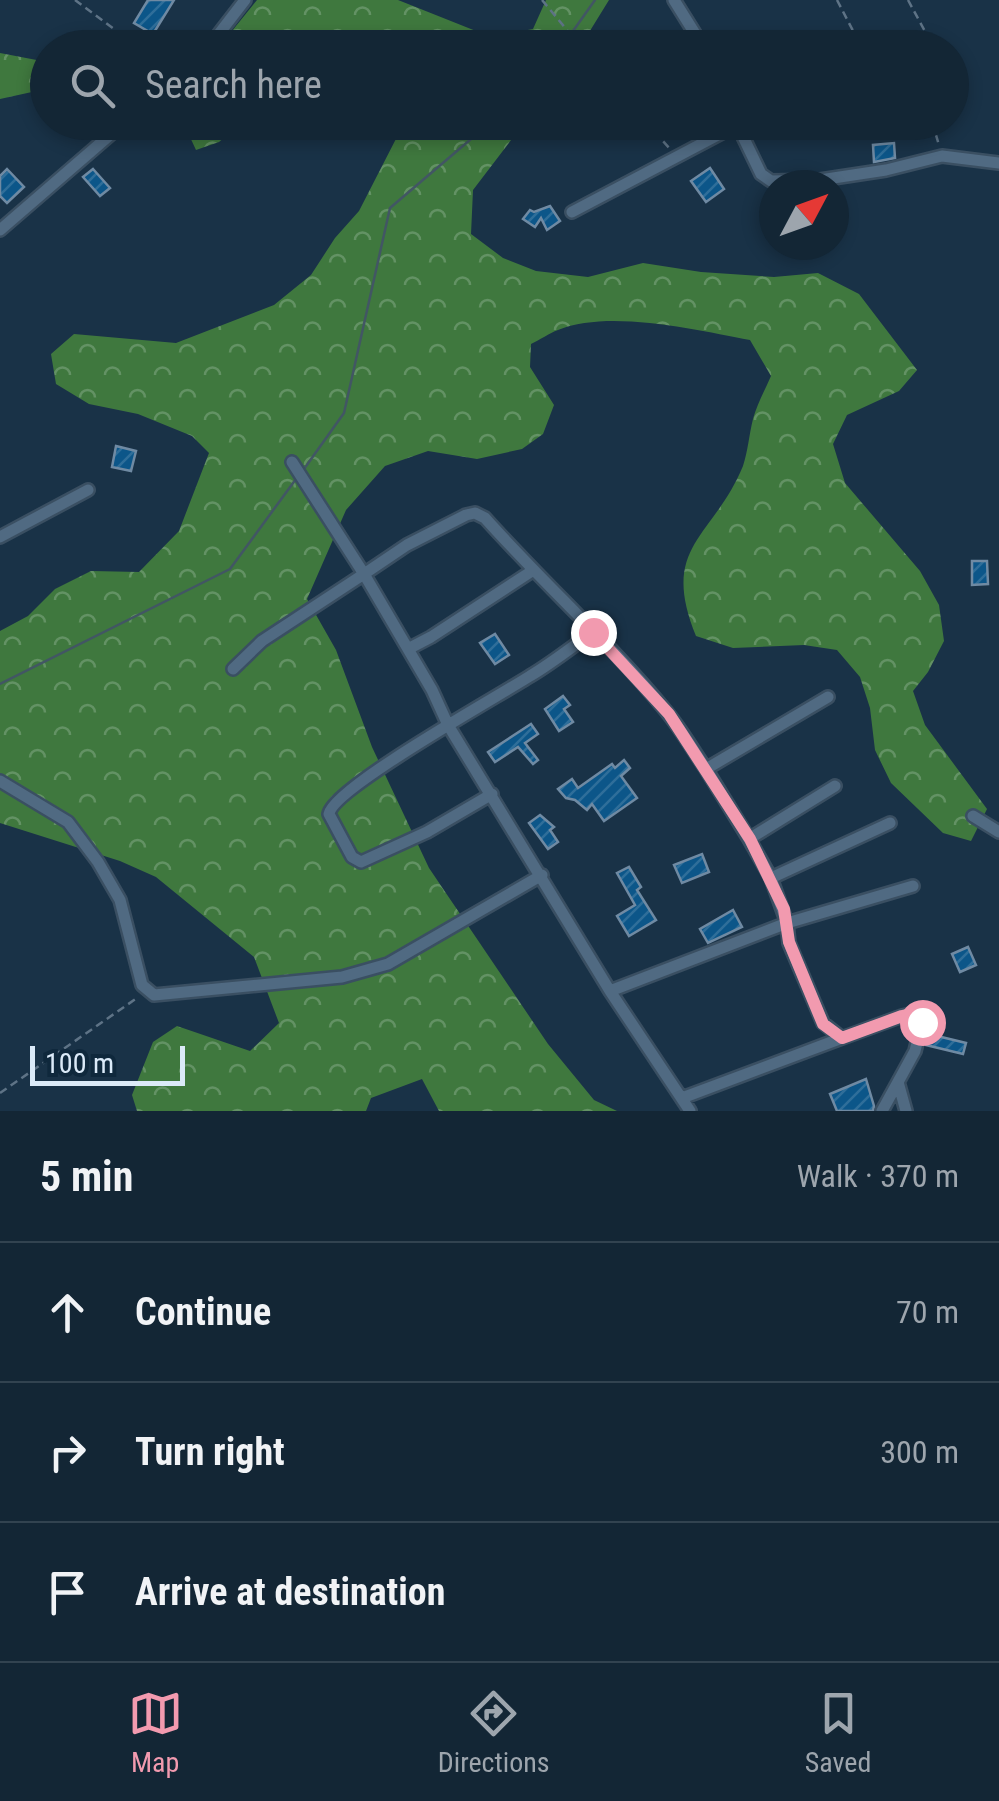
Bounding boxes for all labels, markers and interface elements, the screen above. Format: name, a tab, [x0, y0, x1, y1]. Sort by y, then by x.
search box	[30, 30, 969, 140]
icon: search	[65, 58, 120, 113]
text: Search here	[145, 63, 322, 107]
north arrow	[759, 170, 849, 260]
route end	[571, 610, 617, 656]
route start	[900, 1000, 946, 1046]
scale bar	[30, 1041, 185, 1086]
text: 100 m	[45, 1047, 114, 1080]
text: 5 min	[40, 1152, 133, 1201]
text: Walk · 370 m	[797, 1157, 959, 1195]
icon: ahead	[40, 1285, 95, 1340]
text: Continue	[135, 1290, 271, 1334]
text: 70 m	[896, 1293, 959, 1331]
icon: right	[40, 1425, 95, 1480]
text: Turn right	[135, 1430, 285, 1474]
text: 300 m	[880, 1433, 959, 1471]
icon: arrive	[40, 1565, 95, 1620]
text: Arrive at destination	[135, 1570, 445, 1614]
tab: Map	[128, 1686, 183, 1779]
tab: Directions	[438, 1686, 550, 1779]
tab: Saved	[805, 1686, 871, 1779]

